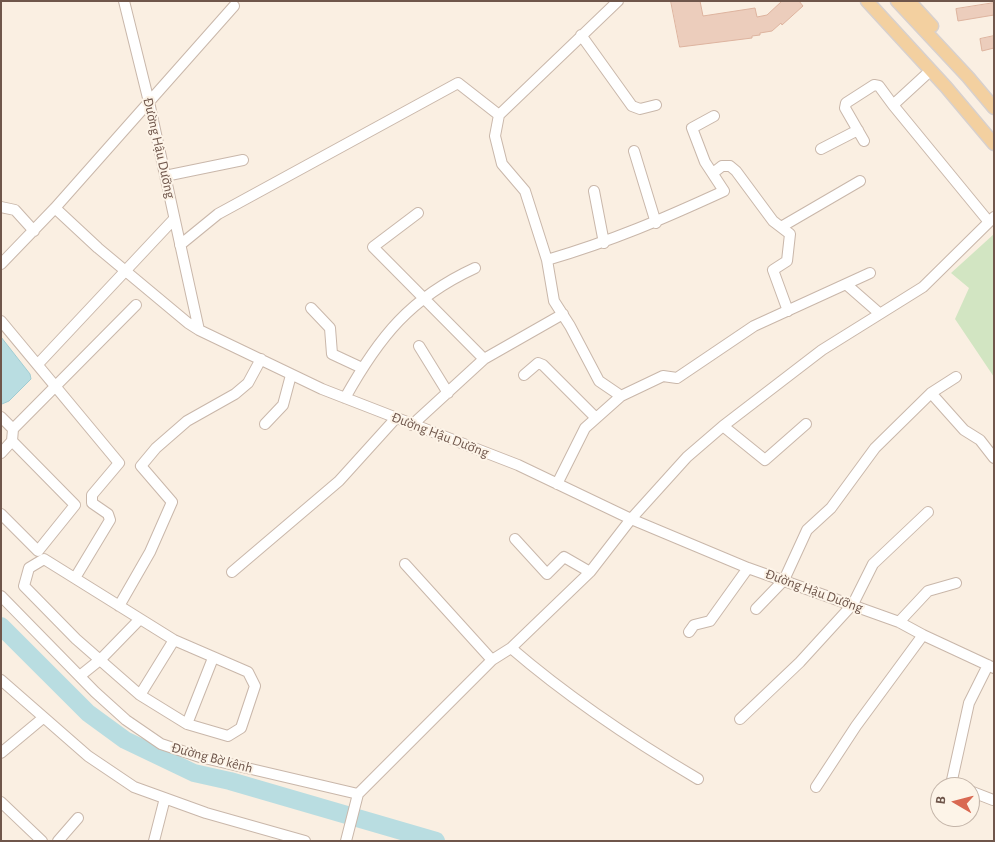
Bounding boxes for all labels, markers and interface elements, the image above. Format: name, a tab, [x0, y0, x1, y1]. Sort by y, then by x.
street label: Đường Hậu Dưỡng	[139, 96, 179, 200]
street label: Đường Hậu Dưỡng	[389, 409, 491, 461]
street label: Đường Hậu Dưỡng	[763, 565, 865, 617]
street label: Đường Bờ kênh	[169, 739, 255, 777]
north arrow	[930, 777, 980, 827]
text: B	[934, 795, 949, 805]

